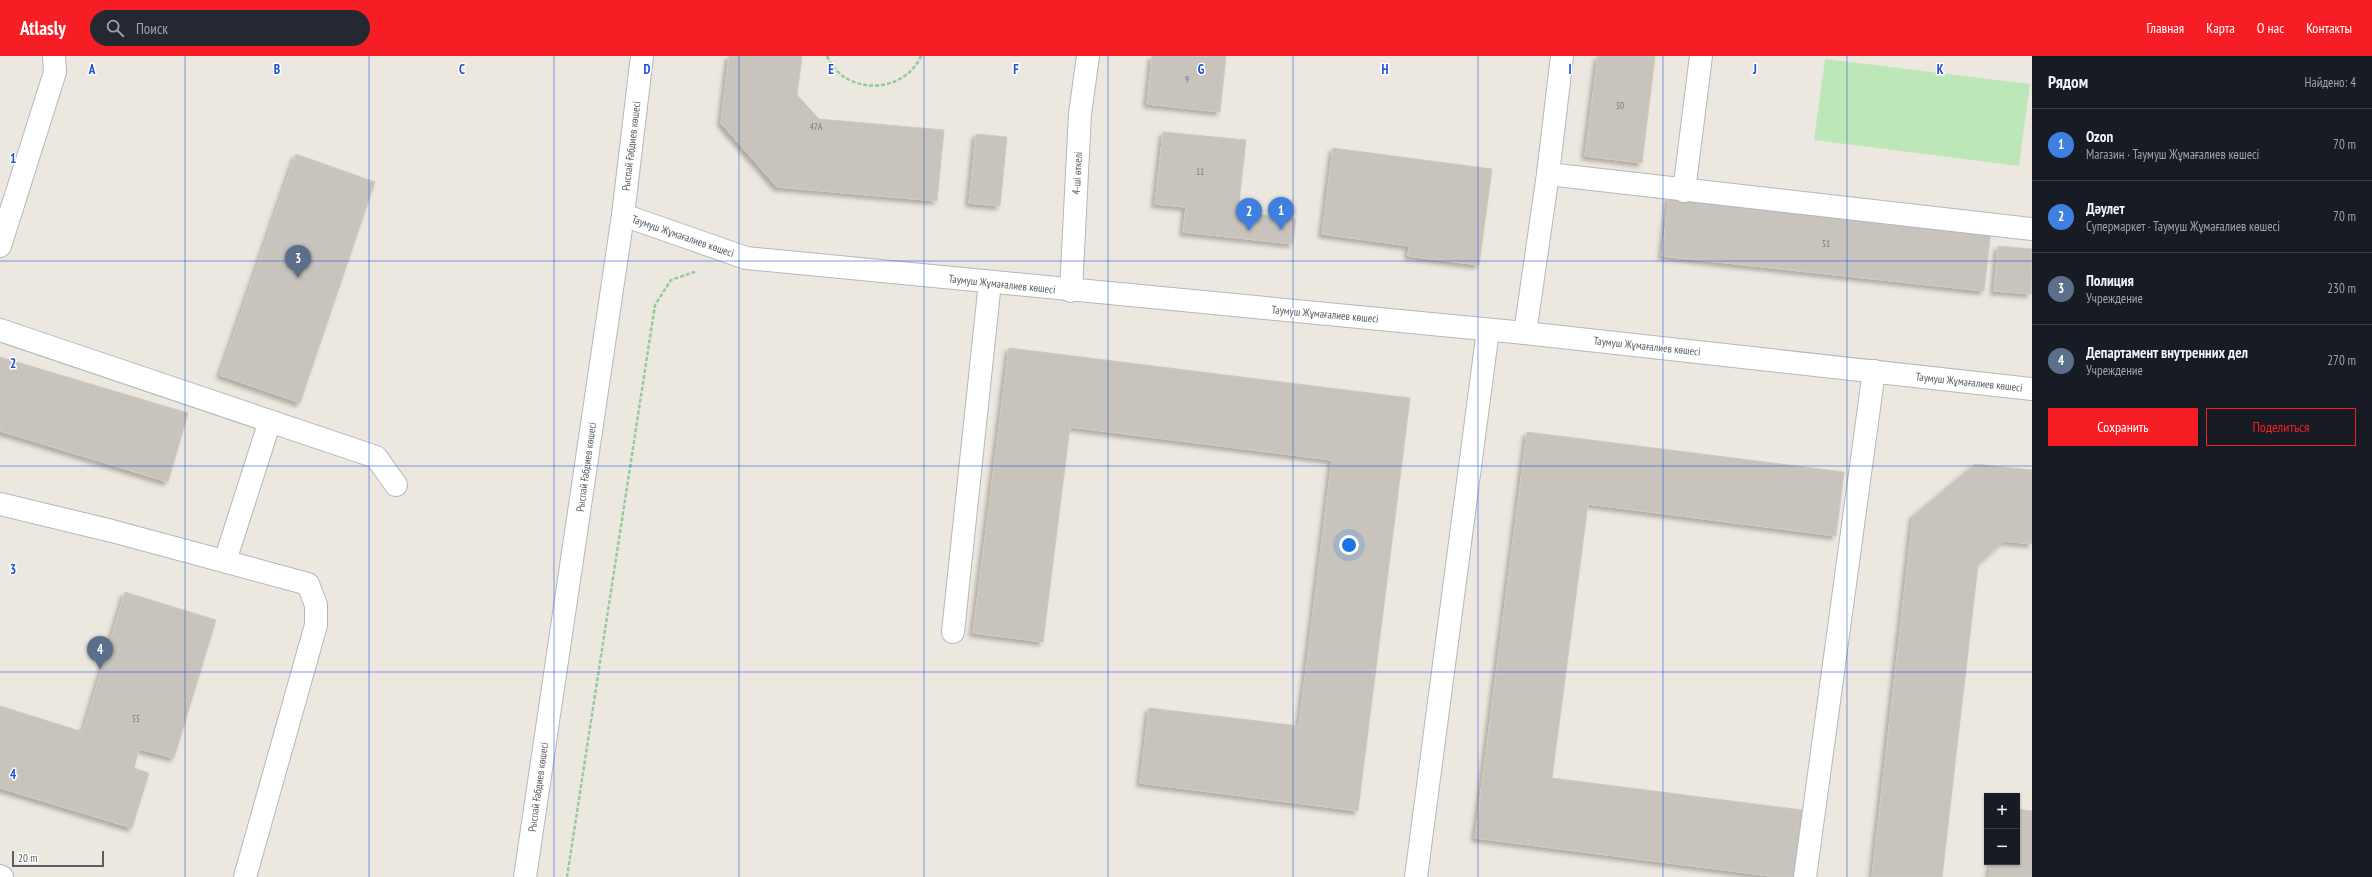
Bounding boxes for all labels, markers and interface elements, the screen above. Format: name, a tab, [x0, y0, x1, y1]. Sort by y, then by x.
search box	[90, 10, 370, 46]
text: Atlasly	[20, 16, 66, 40]
icon: search	[104, 17, 126, 39]
text: Поиск	[136, 19, 168, 38]
text: Главная	[2146, 19, 2184, 37]
text: Карта	[2206, 19, 2235, 37]
text: О нас	[2257, 19, 2284, 37]
text: Контакты	[2306, 19, 2352, 37]
text: A	[88, 61, 96, 78]
text: B	[274, 61, 280, 78]
text: C	[459, 61, 465, 78]
text: D	[644, 61, 651, 78]
text: E	[828, 61, 834, 78]
text: F	[1013, 61, 1019, 78]
text: G	[1198, 61, 1205, 78]
text: H	[1382, 61, 1389, 78]
text: I	[1568, 61, 1572, 78]
text: J	[1752, 61, 1757, 78]
text: K	[1937, 61, 1944, 78]
text: Рядом	[2048, 71, 2088, 93]
house number: 9	[1185, 74, 1189, 85]
text: Найдено: 4	[2305, 74, 2356, 91]
street label: Рыспай Ғабдиев көшесі	[619, 100, 643, 192]
house number: 50	[1616, 100, 1624, 111]
house number: 47А	[810, 121, 823, 132]
text: Ozon	[2086, 127, 2113, 146]
text: 1	[2058, 136, 2064, 153]
text: 70 m	[2333, 136, 2356, 153]
text: Магазин · Таумуш Жұмағалиев көшесі	[2086, 146, 2259, 163]
text: 1	[10, 150, 16, 167]
street label: 4-ші өткелі	[1069, 151, 1085, 195]
house number: 11	[1196, 166, 1204, 177]
pin: 1	[1268, 197, 1294, 230]
pin: 2	[1236, 198, 1262, 231]
text: Дәулет	[2086, 199, 2125, 218]
text: 2	[2058, 208, 2064, 225]
text: 70 m	[2333, 208, 2356, 225]
street label: Таумуш Жұмағалиев көшесі	[630, 212, 736, 260]
text: Супермаркет · Таумуш Жұмағалиев көшесі	[2086, 218, 2280, 235]
house number: 51	[1822, 238, 1830, 249]
pin: 3	[285, 245, 311, 278]
street label: Таумуш Жұмағалиев көшесі	[948, 271, 1056, 297]
text: Полиция	[2086, 271, 2134, 290]
text: 3	[2058, 280, 2064, 297]
text: 230 m	[2327, 280, 2356, 297]
text: Учреждение	[2086, 290, 2143, 307]
street label: Таумуш Жұмағалиев көшесі	[1271, 302, 1379, 326]
street label: Таумуш Жұмағалиев көшесі	[1593, 333, 1701, 359]
text: Департамент внутренних дел	[2086, 343, 2248, 362]
text: 4	[2058, 352, 2064, 369]
text: 270 m	[2327, 352, 2356, 369]
text: 2	[10, 355, 16, 372]
text: Учреждение	[2086, 362, 2143, 379]
street label: Таумуш Жұмағалиев көшесі	[1915, 369, 2023, 395]
button: Сохранить	[2048, 408, 2198, 446]
button: Поделиться	[2206, 408, 2356, 446]
street label: Рыспай Ғабдиев көшесі	[573, 421, 599, 513]
your location	[1339, 535, 1359, 555]
text: 3	[10, 561, 16, 578]
pin: 4	[87, 636, 113, 669]
house number: 55	[132, 713, 140, 724]
street label: Рыспай Ғабдиев көшесі	[525, 741, 551, 833]
text: 4	[10, 766, 17, 783]
map controls	[1984, 793, 2020, 865]
button: +	[1984, 793, 2020, 829]
button: −	[1984, 829, 2020, 865]
scale bar	[12, 849, 104, 868]
text: 20 m	[18, 851, 37, 865]

